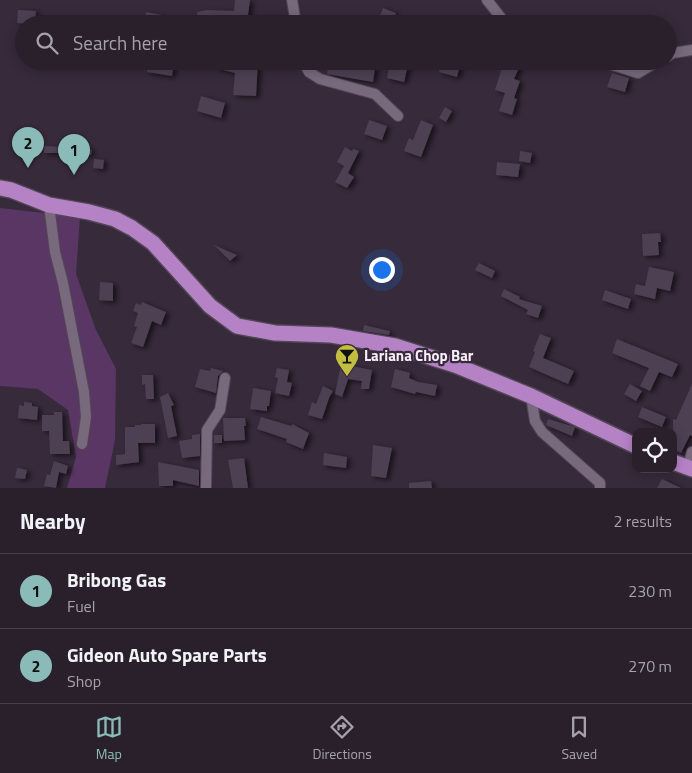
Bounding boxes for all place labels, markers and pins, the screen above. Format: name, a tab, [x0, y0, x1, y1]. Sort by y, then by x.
pin: 2	[12, 127, 44, 168]
pin: 1	[58, 134, 90, 175]
bar icon: Lariana Chop Bar	[334, 343, 360, 377]
place label: Lariana Chop Bar	[364, 344, 474, 367]

